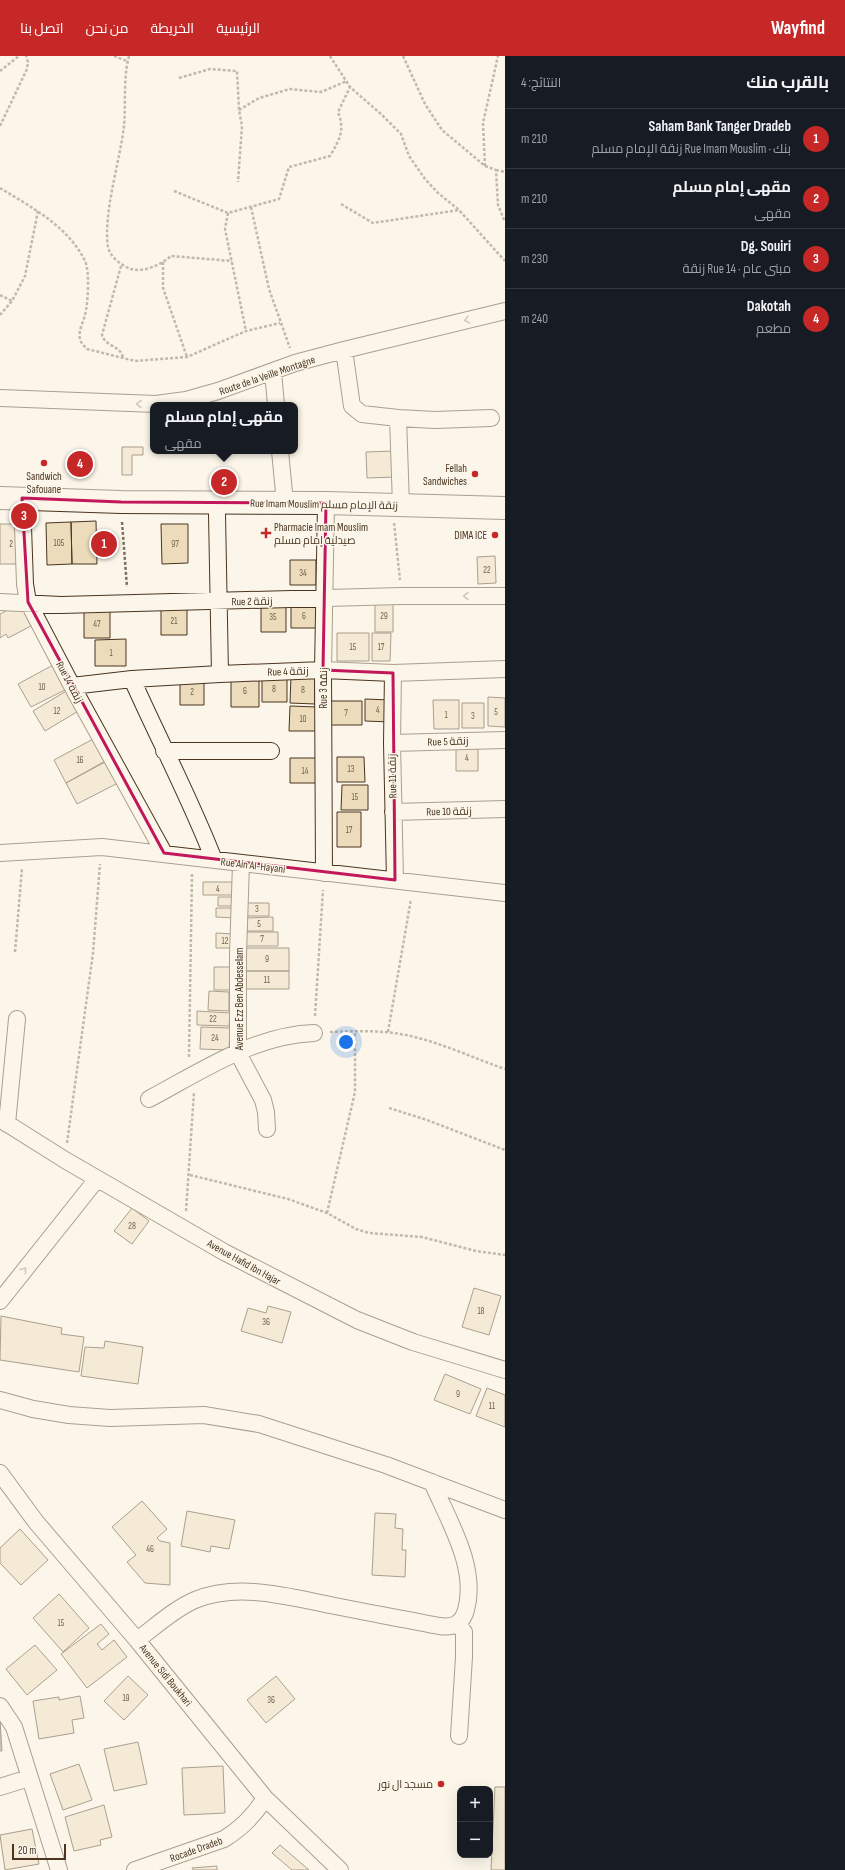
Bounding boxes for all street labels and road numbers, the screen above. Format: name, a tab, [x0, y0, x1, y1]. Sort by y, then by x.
street label: Route de la Veille Montagne	[217, 353, 317, 398]
street label: Rue Imam Mouslim زنقة الإمام مسلم	[250, 497, 398, 513]
street label: Rue 2 زنقة	[231, 595, 273, 608]
street label: Rue 14 زنقة	[53, 659, 86, 705]
street label: Rue 4 زنقة	[267, 664, 309, 679]
street label: Rue 3 زنقة	[317, 667, 330, 709]
street label: Rue 5 زنقة	[427, 734, 469, 749]
street label: Rue 11 زنقة	[386, 754, 399, 798]
street label: Rue 10 زنقة	[426, 805, 472, 818]
street label: Rue Ain Al-Hayani	[220, 855, 286, 876]
street label: Avenue Ezz Ben Abdesselam	[233, 948, 246, 1051]
street label: Avenue Hafid Ibn Hajar	[204, 1236, 283, 1288]
street label: Avenue Sidi Boukhari	[136, 1641, 195, 1709]
street label: Rocade Dradeb	[168, 1834, 225, 1865]

